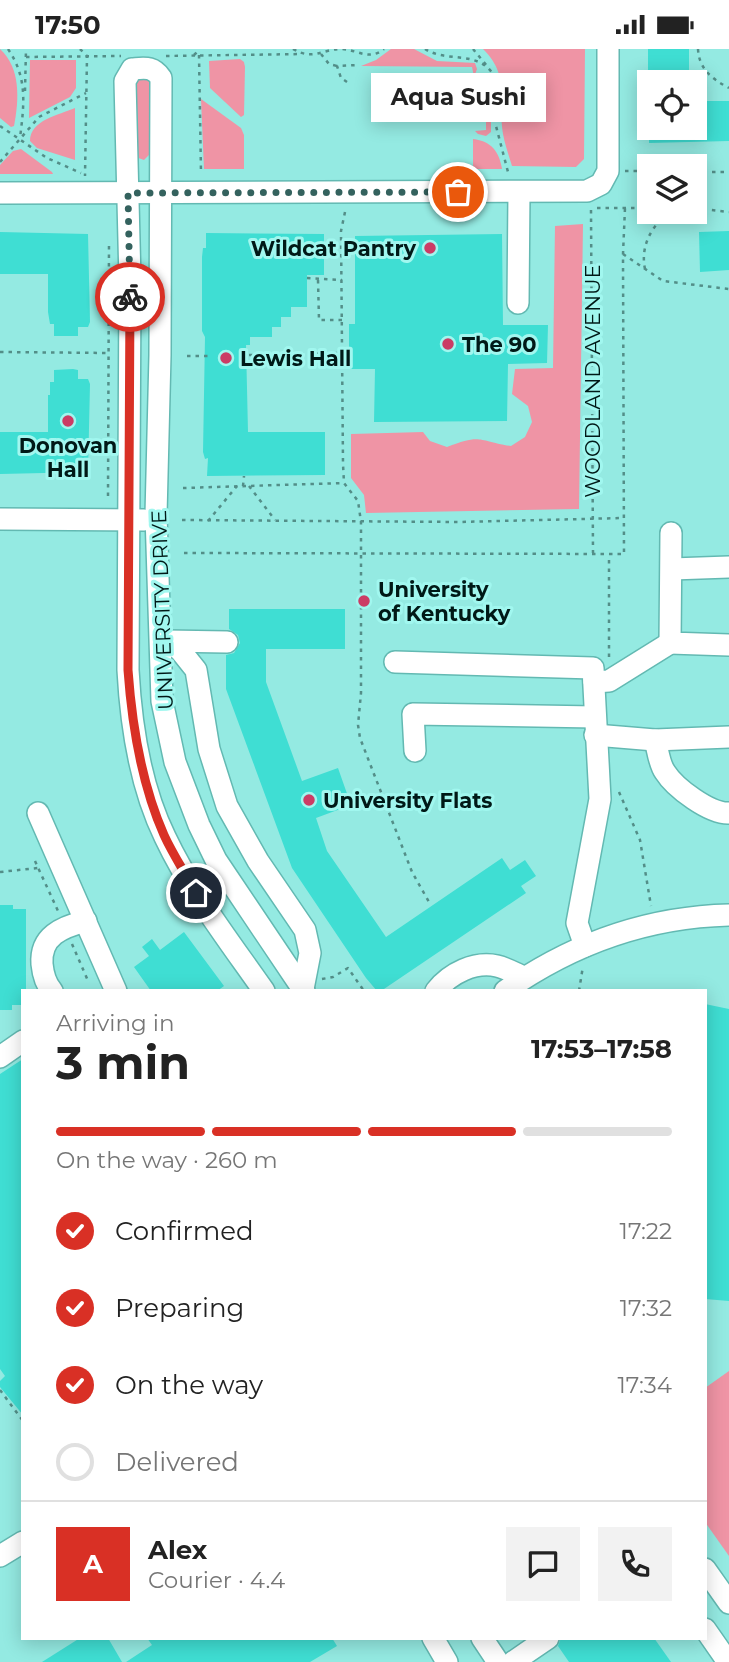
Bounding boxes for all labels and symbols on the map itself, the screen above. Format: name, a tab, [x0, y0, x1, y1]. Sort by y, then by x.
callout: Aqua Sushi	[370, 73, 546, 122]
pin	[428, 162, 488, 222]
place label: Wildcat Pantry	[251, 236, 416, 261]
marker: Wildcat Pantry	[422, 240, 438, 256]
courier	[95, 262, 165, 332]
street label: WOODLAND AVENUE	[580, 264, 605, 498]
place label: The 90	[462, 332, 536, 357]
marker: The 90	[440, 336, 456, 352]
place label: Lewis Hall	[240, 346, 351, 371]
marker: Lewis Hall	[218, 350, 234, 366]
marker: Donovan Hall	[60, 413, 76, 429]
place label: Donovan Hall	[19, 433, 117, 482]
street label: UNIVERSITY DRIVE	[146, 509, 178, 711]
place label: University of Kentucky	[378, 577, 511, 626]
marker: University of Kentucky	[356, 593, 372, 609]
place label: University Flats	[323, 788, 493, 813]
marker: University Flats	[301, 792, 317, 808]
pin	[166, 863, 226, 923]

